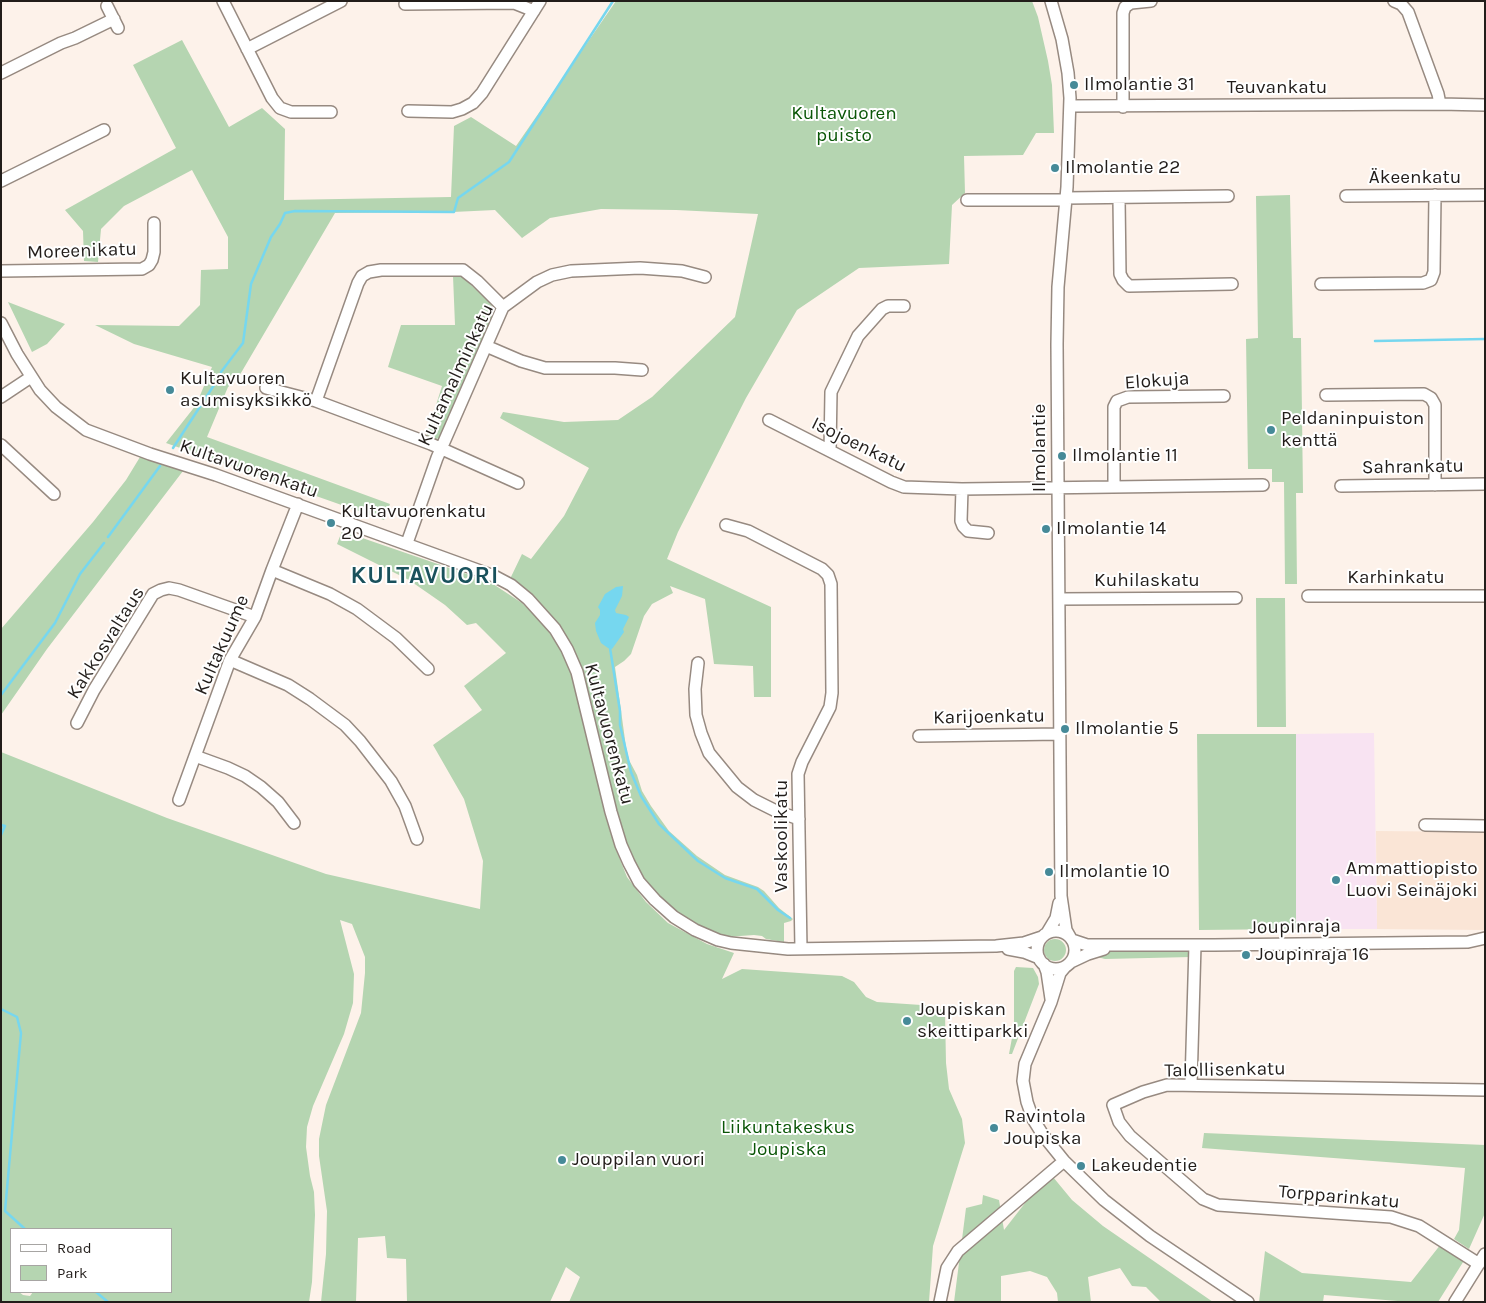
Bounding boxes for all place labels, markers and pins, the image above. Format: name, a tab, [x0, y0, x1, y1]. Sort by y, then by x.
place label: Ilmolantie 31	[1084, 74, 1195, 96]
marker: Ilmolantie 31	[1068, 79, 1080, 91]
place label: Ilmolantie 22	[1065, 157, 1180, 179]
marker: Ilmolantie 22	[1049, 162, 1061, 174]
place label: Kultavuoren asumisyksikkö	[180, 368, 312, 412]
marker: Kultavuoren asumisyksikkö	[164, 384, 176, 396]
place label: Peldaninpuiston kenttä	[1281, 408, 1424, 452]
marker: Peldaninpuiston kenttä	[1265, 424, 1277, 436]
place label: Ilmolantie 11	[1072, 445, 1178, 467]
marker: Ilmolantie 11	[1056, 450, 1068, 462]
place label: Kultavuorenkatu 20	[341, 501, 486, 545]
marker: Kultavuorenkatu 20	[325, 517, 337, 529]
place label: Ilmolantie 14	[1056, 518, 1166, 540]
marker: Ilmolantie 14	[1040, 523, 1052, 535]
place label: Ilmolantie 5	[1075, 718, 1179, 740]
marker: Ilmolantie 5	[1059, 723, 1071, 735]
place label: Ammattiopisto Luovi Seinäjoki	[1346, 858, 1478, 902]
place label: Ilmolantie 10	[1059, 861, 1170, 883]
marker: Ilmolantie 10	[1043, 866, 1055, 878]
marker: Ammattiopisto Luovi Seinäjoki	[1330, 874, 1342, 886]
place label: Joupinraja 16	[1256, 944, 1369, 966]
marker: Joupinraja 16	[1240, 949, 1252, 961]
place label: Joupiskan skeittiparkki	[917, 999, 1029, 1043]
marker: Joupiskan skeittiparkki	[901, 1015, 913, 1027]
place label: Ravintola Joupiska	[1004, 1106, 1086, 1150]
marker: Ravintola Joupiska	[988, 1122, 1000, 1134]
place label: Jouppilan vuori	[572, 1149, 705, 1171]
marker: Jouppilan vuori	[556, 1154, 568, 1166]
place label: Lakeudentie	[1091, 1155, 1197, 1177]
marker: Lakeudentie	[1075, 1160, 1087, 1172]

